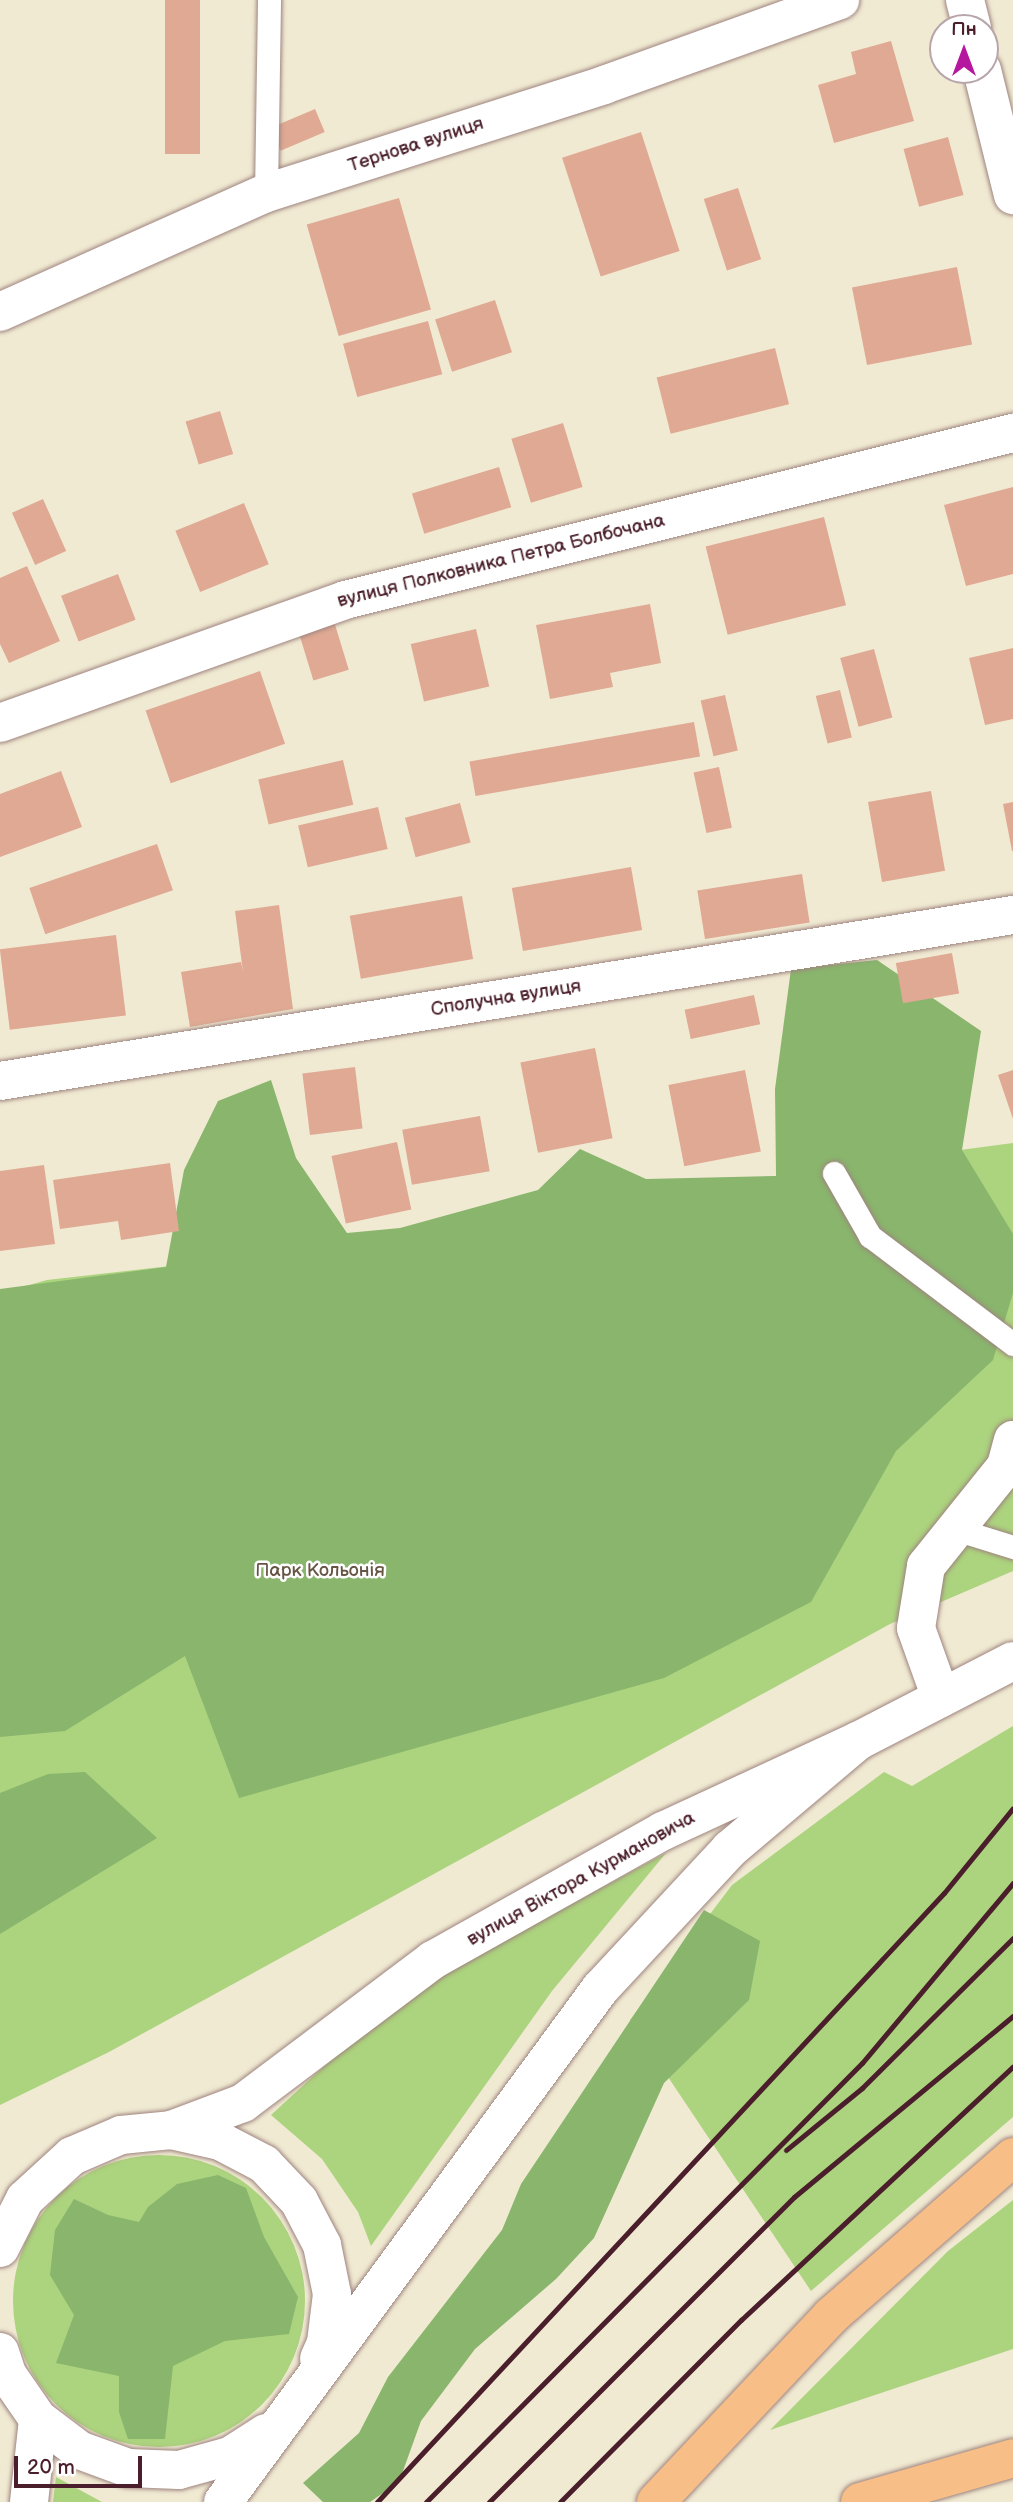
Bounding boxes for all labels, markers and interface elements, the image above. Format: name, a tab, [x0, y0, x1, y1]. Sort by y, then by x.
north arrow	[929, 14, 999, 84]
text: Пн	[951, 18, 977, 41]
street label: Тернова вулиця	[345, 112, 487, 178]
street label: вулиця Полковника Петра Болбочана	[335, 509, 667, 613]
street label: Сполучна вулиця	[429, 975, 583, 1021]
park label: Парк Кольонія	[255, 1560, 385, 1582]
street label: вулиця Віктора Курмановича	[463, 1807, 699, 1951]
scale bar	[18, 2442, 145, 2486]
text: 20 m	[27, 2455, 75, 2480]

